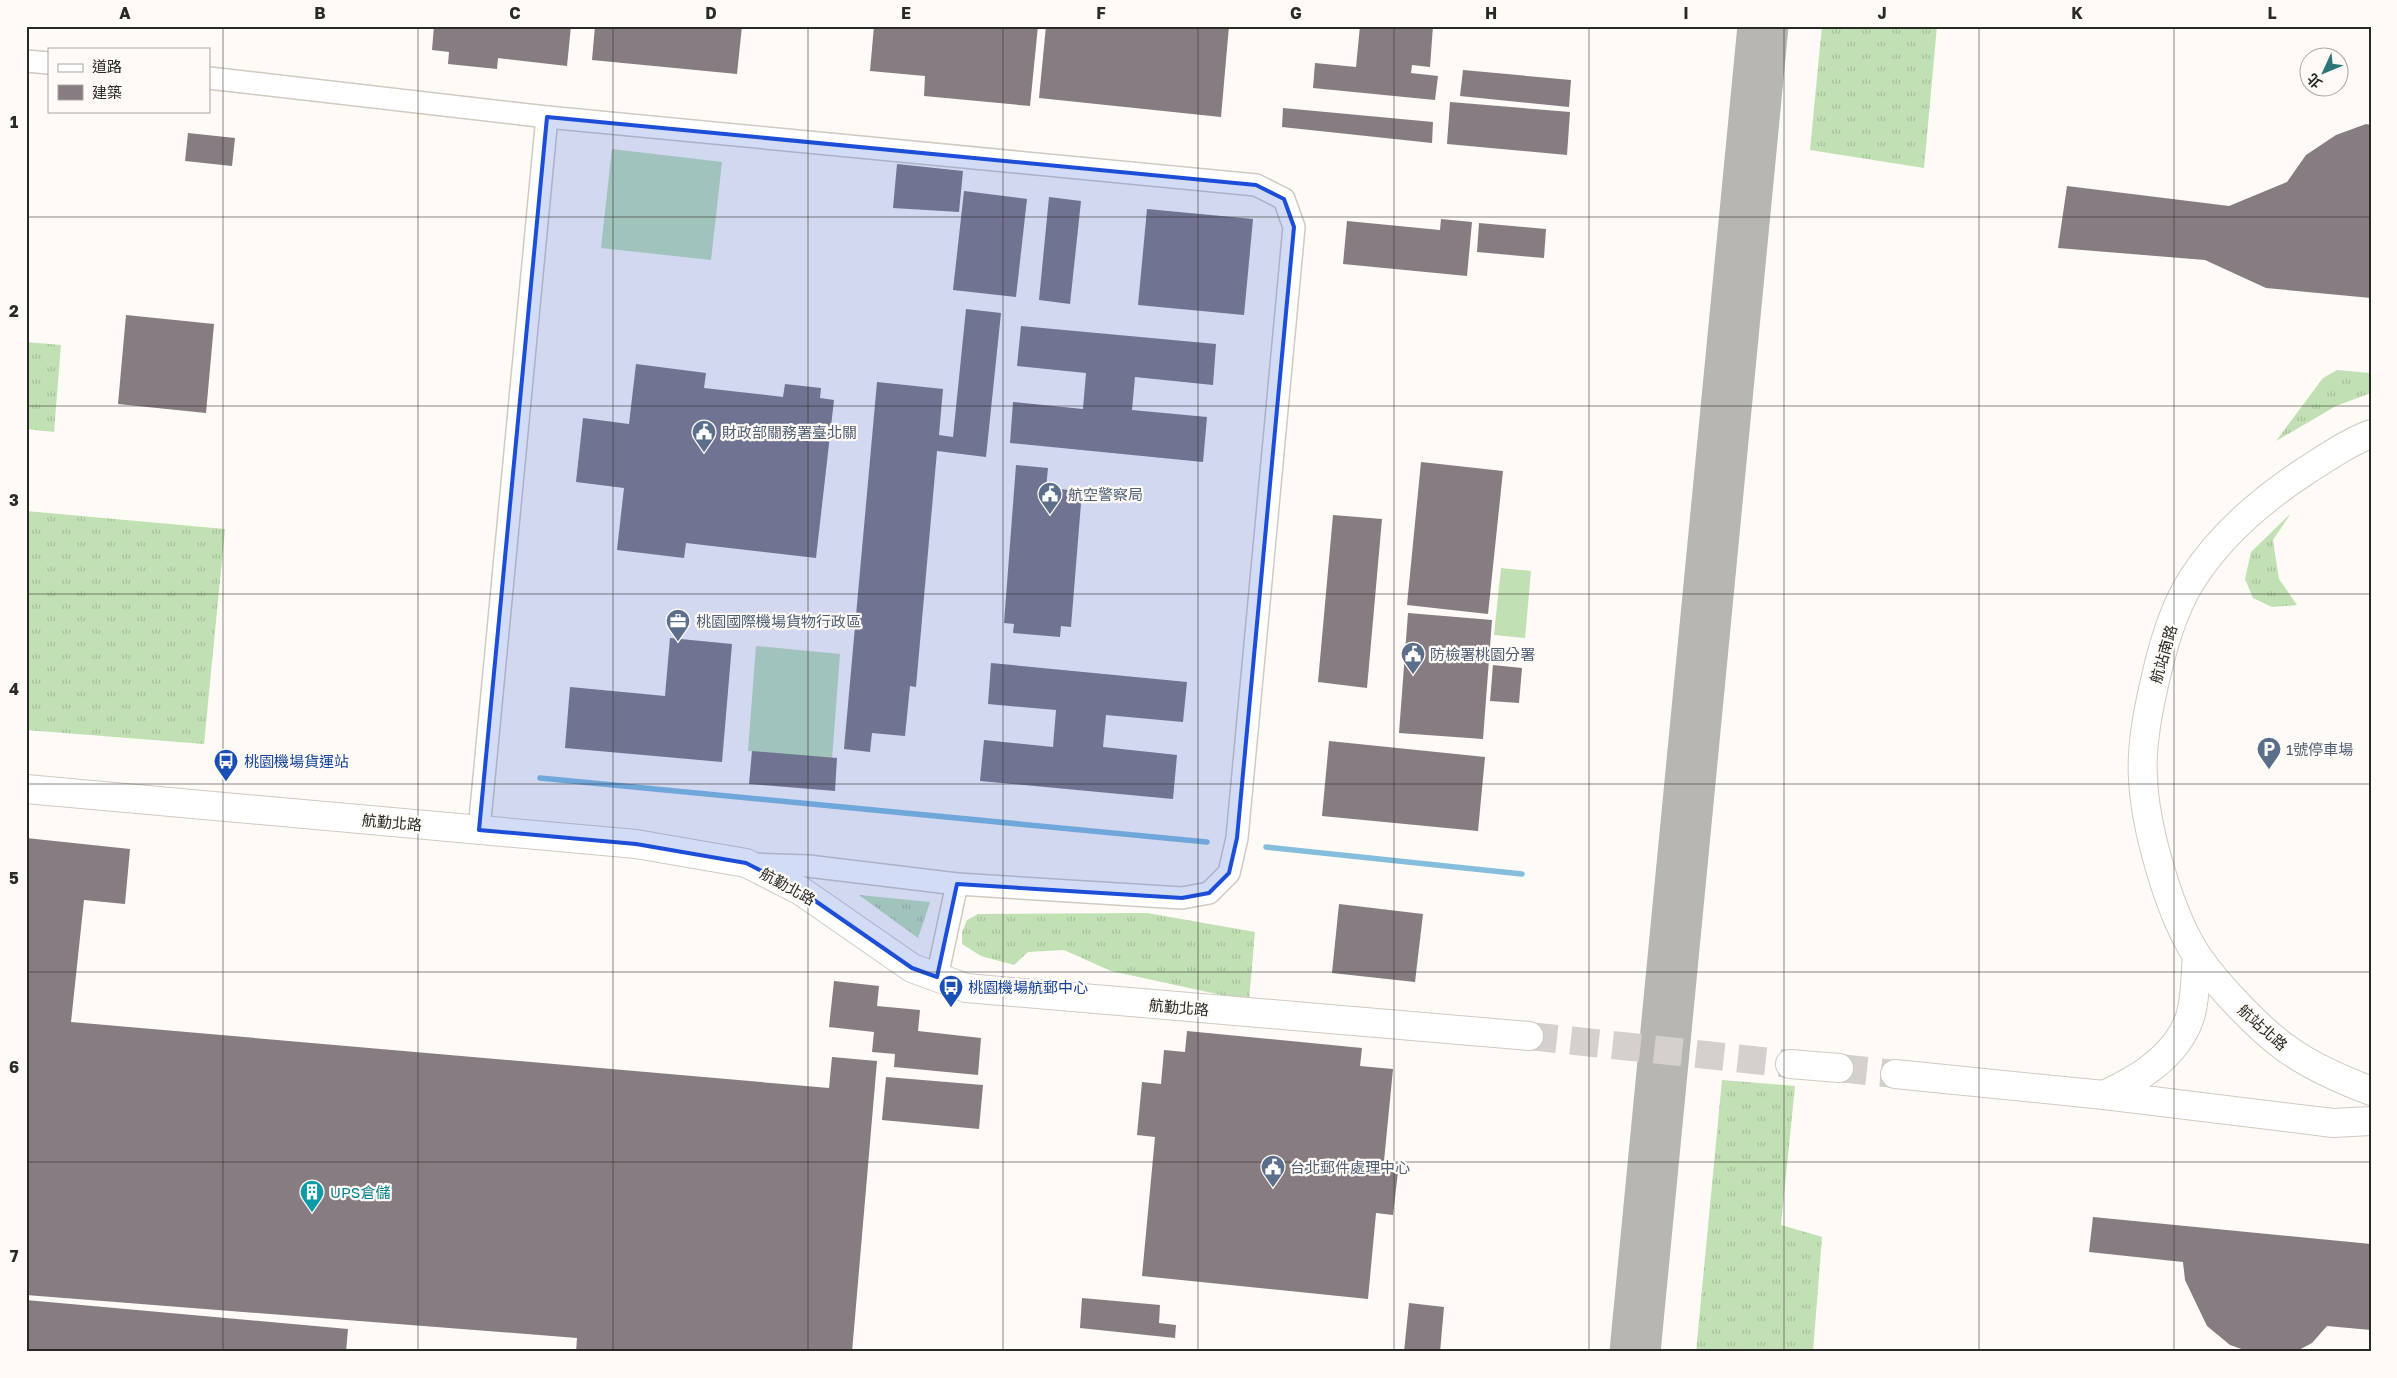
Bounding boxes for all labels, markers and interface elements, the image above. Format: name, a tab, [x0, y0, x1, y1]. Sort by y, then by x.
text: A	[119, 3, 131, 23]
text: B	[314, 3, 326, 23]
text: C	[509, 3, 521, 23]
text: D	[705, 3, 717, 23]
text: E	[901, 3, 911, 23]
text: F	[1096, 3, 1106, 23]
text: G	[1290, 3, 1302, 23]
text: H	[1485, 3, 1497, 23]
text: I	[1683, 3, 1689, 23]
text: J	[1877, 3, 1887, 23]
text: K	[2071, 3, 2083, 23]
text: L	[2267, 3, 2277, 23]
legend	[48, 48, 210, 112]
north arrow	[2300, 48, 2350, 98]
text: 道路	[92, 57, 122, 75]
text: 北	[2303, 70, 2325, 92]
text: 建築	[92, 83, 122, 101]
text: 1	[10, 112, 18, 132]
text: 2	[9, 301, 19, 321]
public building icon: 財政部關務署臺北關	[691, 419, 717, 453]
place label: 財政部關務署臺北關	[722, 423, 857, 441]
public building icon: 航空警察局	[1037, 481, 1063, 515]
place label: 航空警察局	[1068, 485, 1143, 503]
text: 3	[9, 490, 19, 510]
office icon: 桃園國際機場貨物行政區	[665, 608, 691, 642]
place label: 桃園國際機場貨物行政區	[696, 612, 861, 630]
street label: 航站南路	[2146, 623, 2180, 685]
public building icon: 防檢署桃園分署	[1400, 641, 1426, 675]
place label: 防檢署桃園分署	[1430, 645, 1535, 663]
text: 4	[9, 679, 19, 699]
parking icon: 1號停車場	[2256, 736, 2282, 770]
place label: 1號停車場	[2286, 740, 2353, 758]
bus stop icon: 桃園機場貨運站	[213, 748, 239, 782]
place label: 桃園機場貨運站	[244, 752, 349, 770]
street label: 航勤北路	[361, 810, 423, 834]
street label: 航勤北路	[757, 864, 819, 908]
text: 5	[9, 868, 19, 888]
bus stop icon: 桃園機場航郵中心	[938, 974, 964, 1008]
place label: 桃園機場航郵中心	[968, 978, 1088, 996]
street label: 航勤北路	[1148, 995, 1210, 1019]
street label: 航站北路	[2235, 1000, 2291, 1054]
text: 6	[9, 1057, 19, 1077]
public building icon: 台北郵件處理中心	[1260, 1154, 1286, 1188]
place label: 台北郵件處理中心	[1290, 1158, 1410, 1176]
building icon: UPS倉儲	[299, 1179, 325, 1213]
place label: UPS倉儲	[330, 1183, 390, 1201]
text: 7	[10, 1246, 19, 1266]

